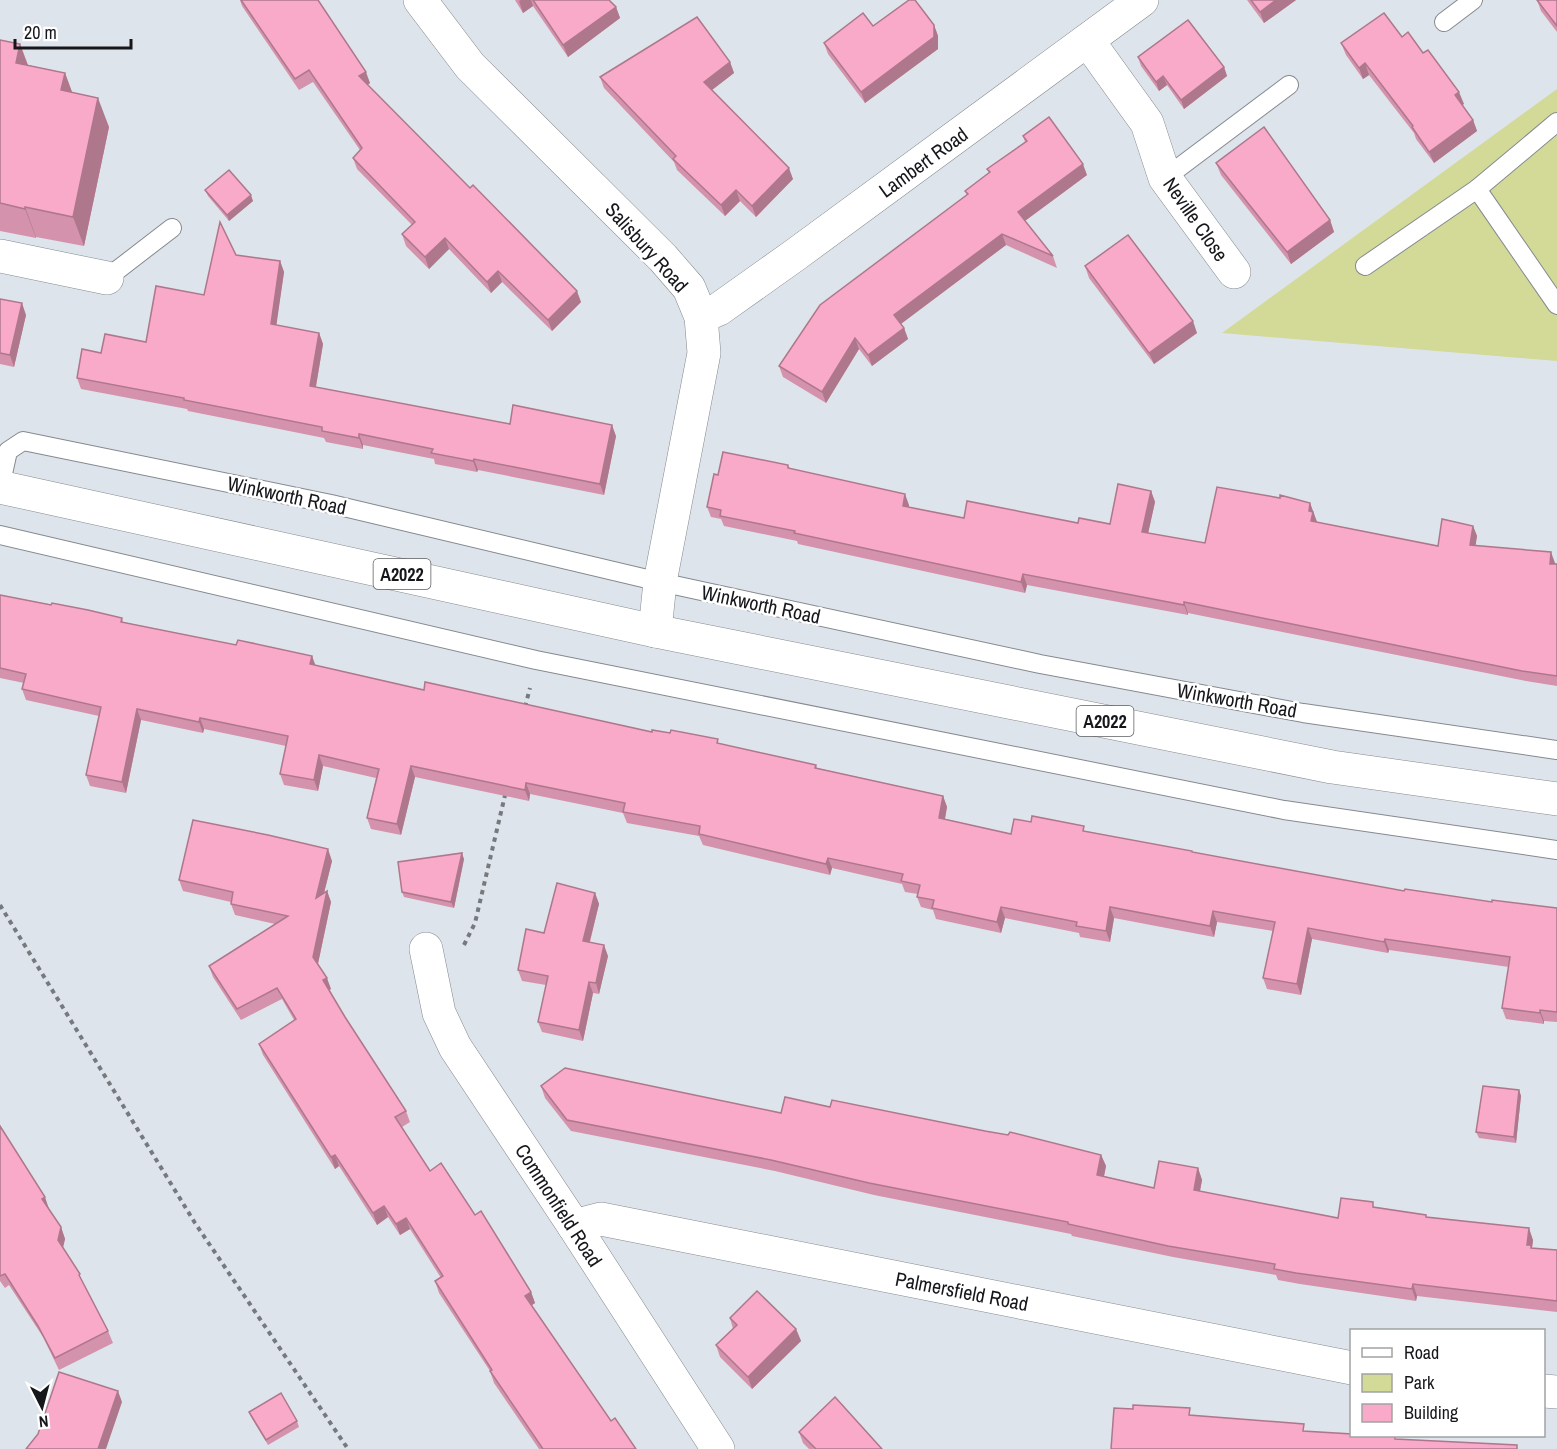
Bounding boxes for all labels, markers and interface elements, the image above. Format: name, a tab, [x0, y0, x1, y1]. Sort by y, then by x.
scale bar	[15, 12, 130, 50]
text: 20 m	[24, 20, 57, 45]
street label: Lambert Road	[873, 121, 973, 203]
street label: Neville Close	[1157, 172, 1235, 266]
street label: Salisbury Road	[599, 196, 695, 298]
street label: Winkworth Road	[225, 469, 349, 521]
road number: A2022	[374, 559, 430, 589]
street label: Winkworth Road	[699, 578, 823, 630]
street label: Winkworth Road	[1175, 676, 1299, 724]
road number: A2022	[1076, 706, 1134, 736]
street label: Commonfield Road	[509, 1138, 609, 1272]
street label: Palmersfield Road	[893, 1265, 1031, 1317]
legend	[1350, 1329, 1545, 1437]
text: Road	[1404, 1340, 1439, 1365]
text: Park	[1404, 1370, 1435, 1395]
north arrow	[12, 1377, 72, 1437]
text: Building	[1404, 1400, 1459, 1425]
text: N	[38, 1410, 49, 1433]

